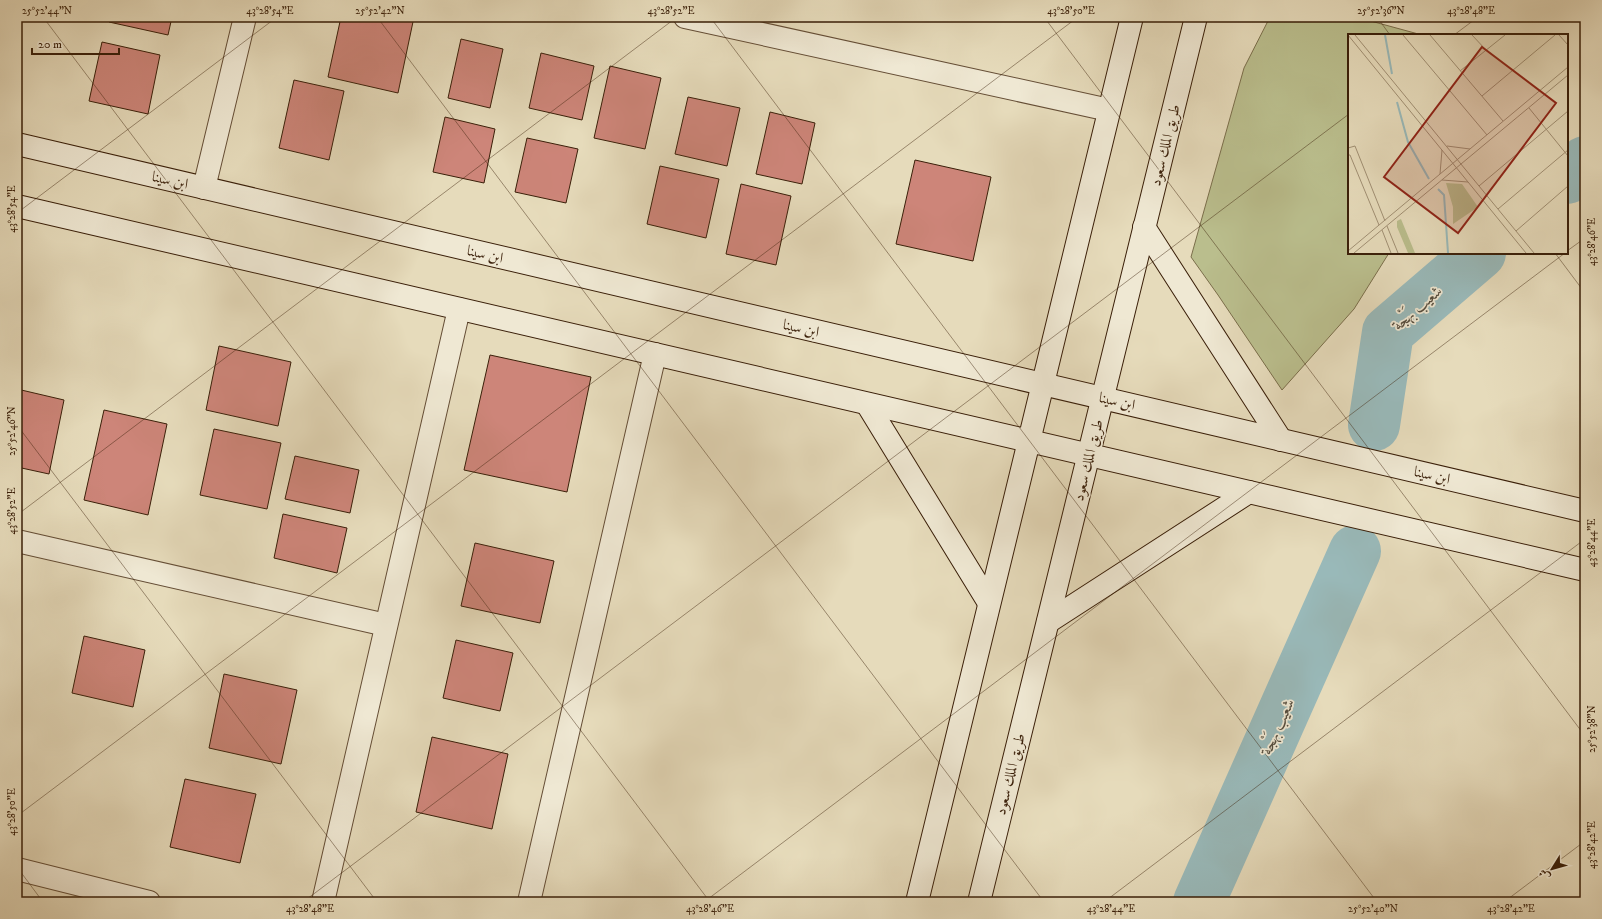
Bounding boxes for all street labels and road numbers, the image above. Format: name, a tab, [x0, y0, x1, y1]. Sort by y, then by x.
street label: طريق الملك سعود	[1146, 102, 1185, 188]
street label: ابن سينا	[150, 167, 190, 194]
street label: ابن سينا	[465, 241, 505, 268]
street label: ابن سينا	[781, 315, 821, 342]
street label: ابن سينا	[1097, 388, 1137, 415]
street label: طريق الملك سعود	[1069, 417, 1108, 503]
street label: ابن سينا	[1412, 462, 1452, 489]
street label: طريق الملك سعود	[991, 731, 1030, 817]

